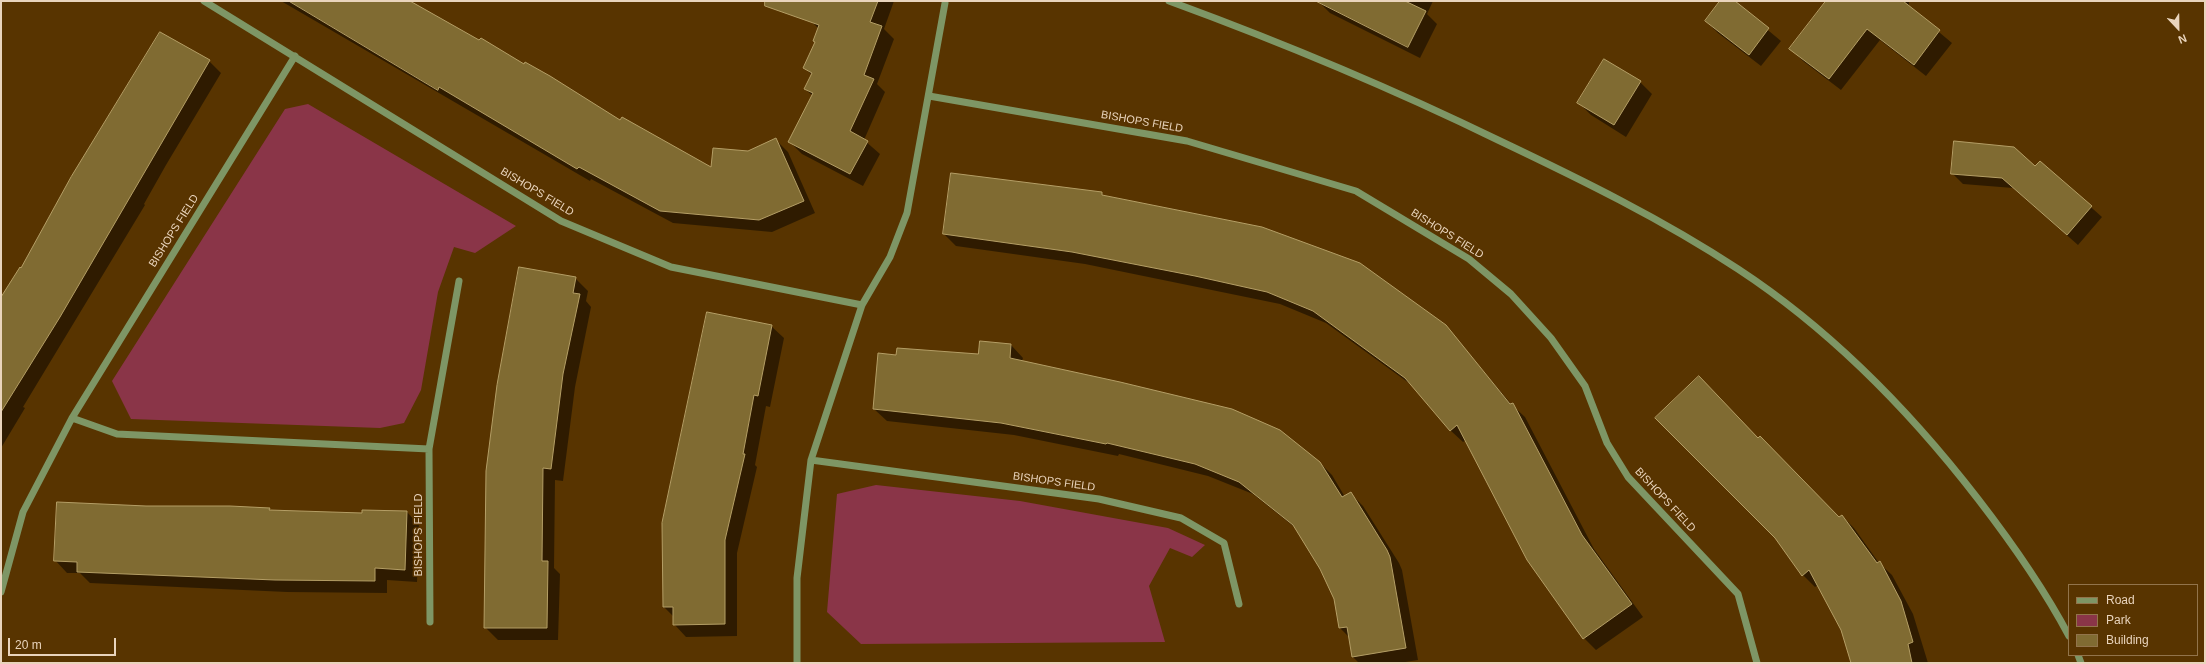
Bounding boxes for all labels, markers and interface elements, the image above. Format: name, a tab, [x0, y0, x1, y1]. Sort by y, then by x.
north arrow	[2158, 8, 2198, 48]
text: N	[2177, 32, 2188, 46]
street label: BISHOPS FIELD	[1100, 108, 1184, 136]
street label: BISHOPS FIELD	[498, 165, 576, 219]
street label: BISHOPS FIELD	[146, 192, 202, 270]
street label: BISHOPS FIELD	[1408, 206, 1486, 262]
street label: BISHOPS FIELD	[1632, 465, 1698, 535]
street label: BISHOPS FIELD	[1012, 470, 1096, 494]
street label: BISHOPS FIELD	[412, 493, 426, 577]
legend	[2068, 584, 2198, 656]
text: Road	[2106, 593, 2135, 607]
text: Park	[2106, 613, 2131, 627]
scale bar	[10, 630, 118, 656]
text: Building	[2106, 633, 2149, 647]
text: 20 m	[15, 638, 42, 652]

